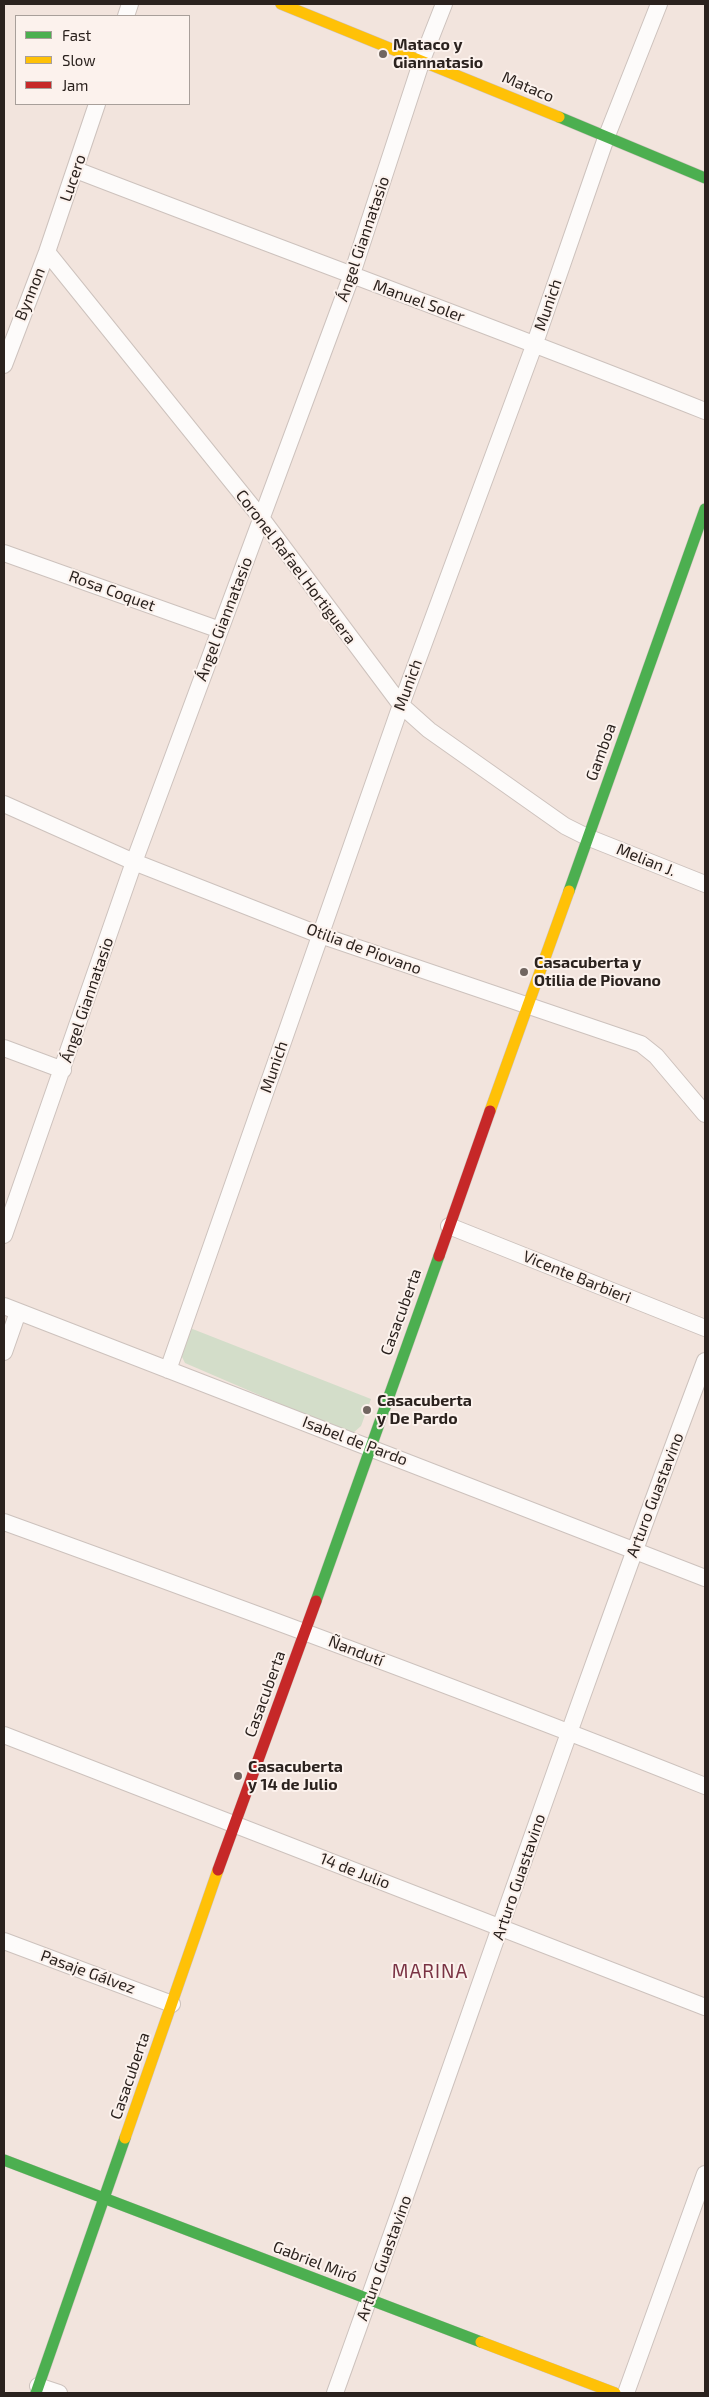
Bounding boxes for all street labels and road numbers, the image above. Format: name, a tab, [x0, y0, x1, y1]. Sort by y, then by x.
street label: Mataco	[499, 68, 557, 106]
street label: Lucero	[56, 152, 90, 204]
street label: Ángel Giannatasio	[333, 174, 393, 304]
street label: Bynnon	[11, 265, 49, 323]
street label: Manuel Soler	[371, 276, 467, 326]
street label: Munich	[530, 277, 566, 333]
street label: Coronel Rafael Hortiguera	[232, 486, 360, 648]
street label: Ángel Giannatasio	[192, 554, 256, 684]
street label: Rosa Coquet	[66, 567, 158, 615]
street label: Munich	[390, 657, 426, 713]
street label: Gamboa	[582, 721, 620, 783]
street label: Melian J.	[614, 839, 678, 881]
street label: Otilia de Piovano	[304, 919, 424, 979]
street label: Ángel Giannatasio	[57, 935, 117, 1065]
street label: Munich	[256, 1039, 292, 1095]
street label: Vicente Barbieri	[520, 1247, 634, 1307]
street label: Casacuberta	[376, 1266, 426, 1358]
street label: Isabel de Pardo	[300, 1412, 410, 1470]
street label: Arturo Guastavino	[622, 1430, 688, 1560]
street label: Ñandutí	[326, 1632, 386, 1670]
street label: Casacuberta	[240, 1648, 290, 1740]
street label: Arturo Guastavino	[488, 1811, 550, 1943]
street label: 14 de Julio	[317, 1849, 393, 1893]
street label: Pasaje Gálvez	[38, 1946, 138, 1998]
street label: Casacuberta	[106, 2030, 154, 2122]
street label: Arturo Guastavino	[352, 2193, 416, 2323]
street label: Gabriel Miró	[270, 2237, 360, 2287]

